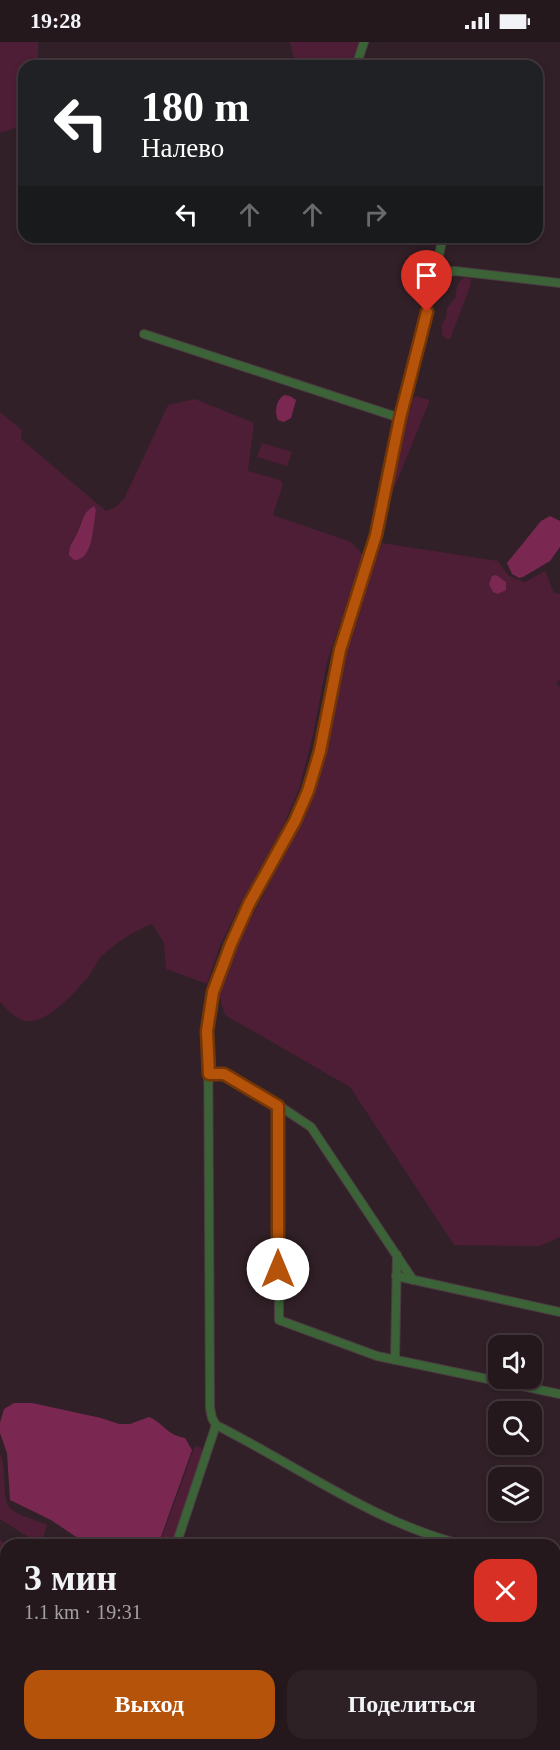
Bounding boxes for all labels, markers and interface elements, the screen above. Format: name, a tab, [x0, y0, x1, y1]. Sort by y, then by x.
text: 19:28	[30, 8, 81, 33]
icon: left	[42, 84, 120, 162]
text: 180 m	[141, 84, 250, 130]
text: Налево	[141, 133, 224, 163]
icon: left	[170, 198, 203, 231]
icon: ahead	[233, 198, 266, 231]
icon: ahead	[296, 198, 329, 231]
icon: right	[359, 198, 392, 231]
pin	[401, 250, 452, 312]
icon: arrive	[410, 259, 443, 292]
position arrow	[246, 1237, 310, 1301]
map controls	[488, 1335, 542, 1521]
button: sound	[488, 1335, 542, 1389]
button: search	[488, 1401, 542, 1455]
button: layers	[488, 1467, 542, 1521]
text: 3 мин	[24, 1558, 117, 1598]
button: close	[474, 1559, 537, 1622]
text: 1.1 km · 19:31	[24, 1601, 142, 1623]
button: Выход	[24, 1670, 275, 1739]
button: Поделиться	[287, 1670, 537, 1739]

